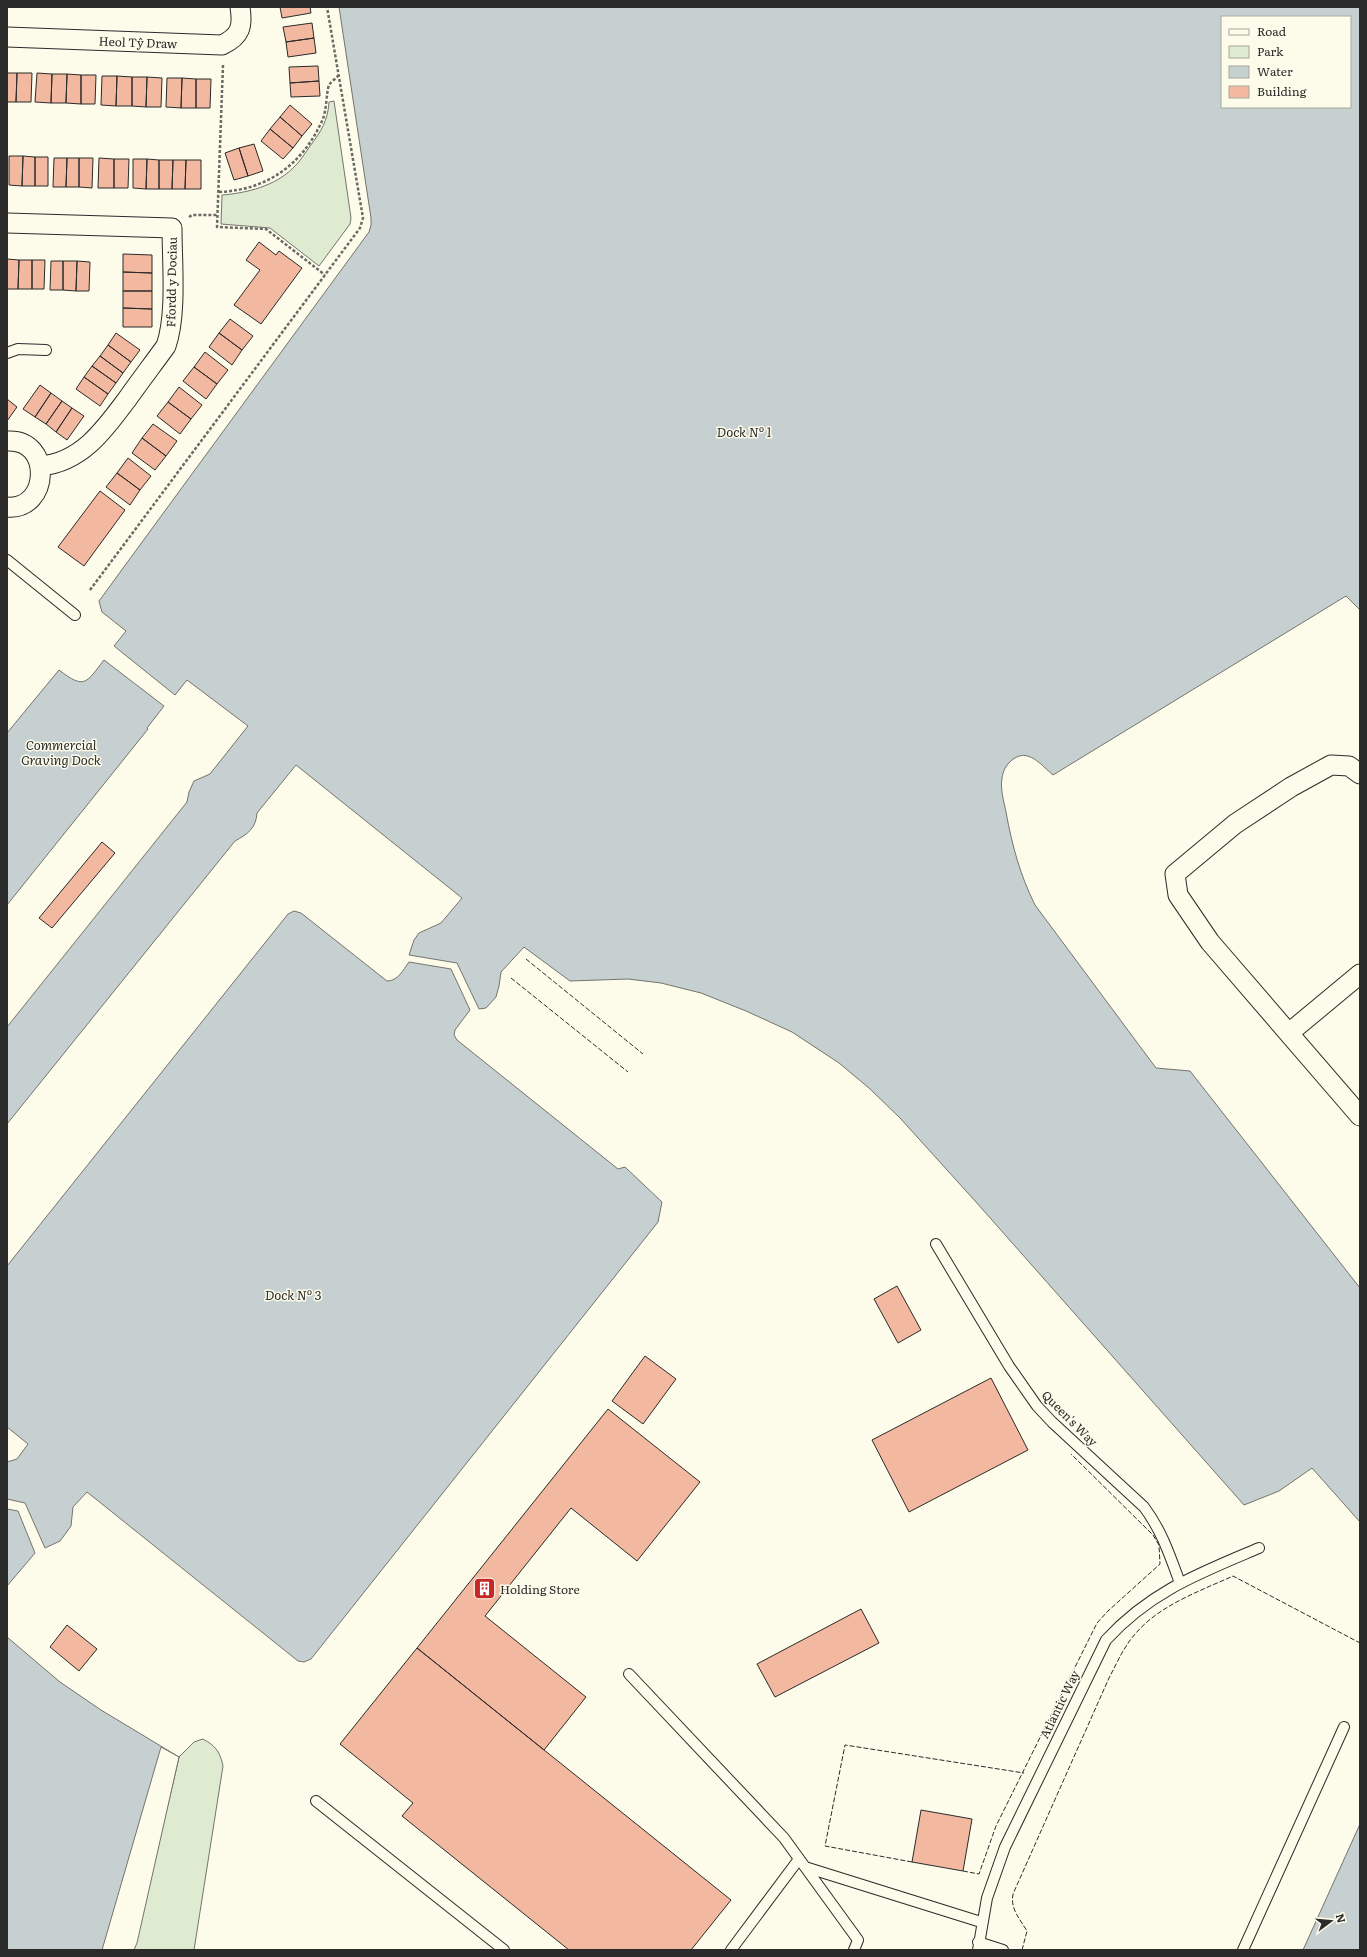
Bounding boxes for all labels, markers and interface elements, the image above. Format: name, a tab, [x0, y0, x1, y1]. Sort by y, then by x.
legend	[1221, 16, 1351, 108]
text: Road	[1257, 22, 1287, 40]
street label: Heol Tŷ Draw	[98, 32, 178, 52]
text: Park	[1257, 42, 1284, 60]
text: Water	[1257, 62, 1293, 80]
text: Building	[1257, 82, 1307, 100]
street label: Ffordd y Dociau	[161, 236, 181, 327]
water label: Dock Nº 1	[717, 422, 771, 441]
water label: Commercial Graving Dock	[21, 735, 102, 769]
water label: Dock Nº 3	[265, 1285, 322, 1304]
street label: Queen's Way	[1038, 1386, 1102, 1450]
building icon: Holding Store	[472, 1576, 498, 1602]
place label: Holding Store	[500, 1580, 580, 1598]
street label: Atlantic Way	[1035, 1667, 1083, 1741]
north arrow	[1311, 1901, 1351, 1941]
text: N	[1333, 1911, 1351, 1925]

